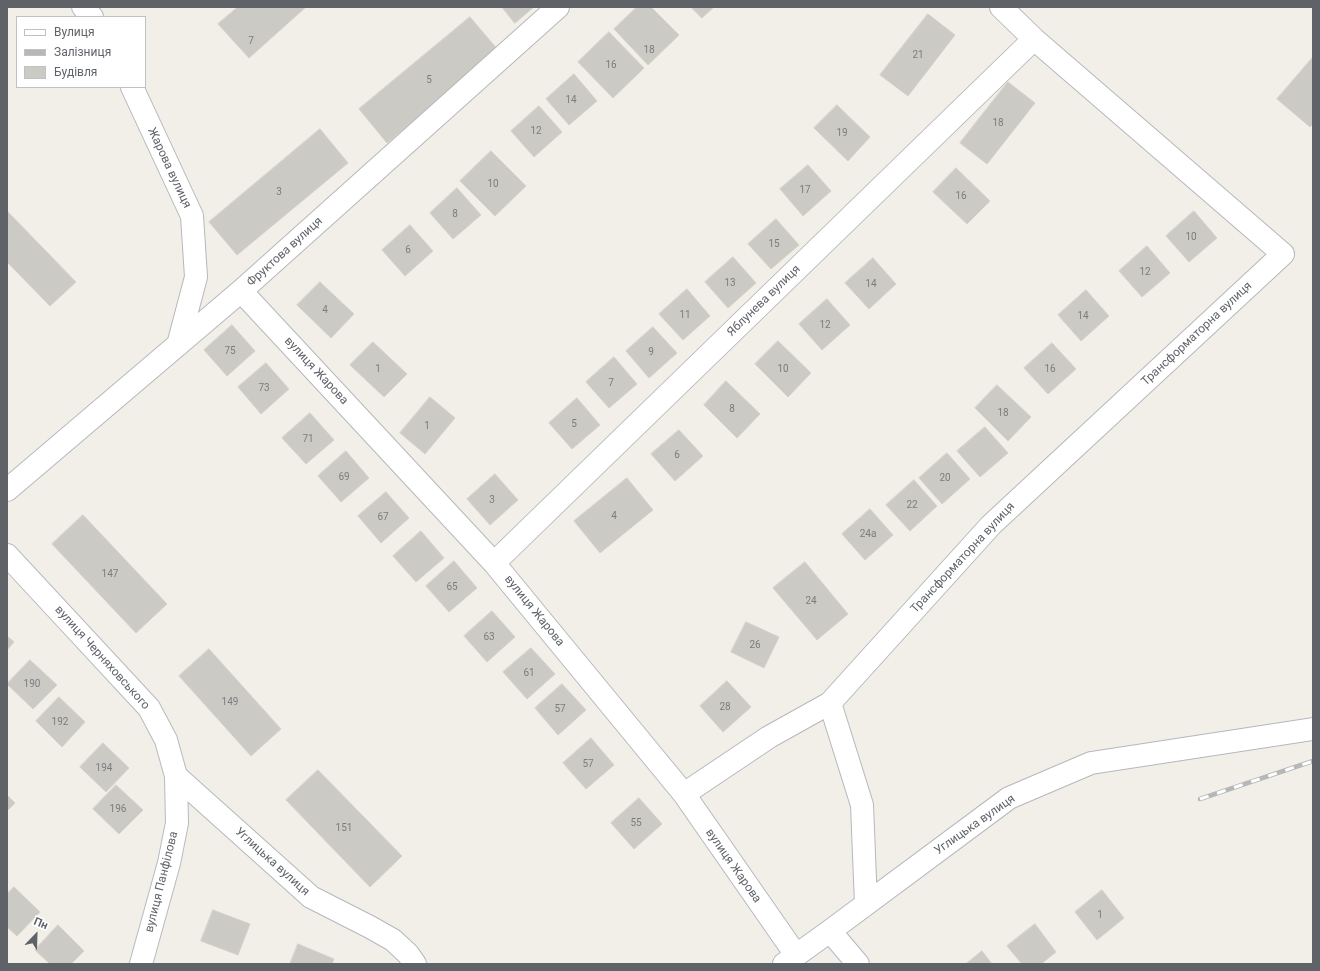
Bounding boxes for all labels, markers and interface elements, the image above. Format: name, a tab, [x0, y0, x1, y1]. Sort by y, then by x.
legend	[16, 16, 146, 88]
text: Вулиця	[54, 25, 95, 39]
house number: 7	[248, 35, 254, 47]
house number: 18	[643, 44, 655, 56]
text: Залізниця	[54, 45, 111, 59]
house number: 21	[912, 49, 924, 61]
house number: 16	[605, 59, 617, 71]
text: Будівля	[54, 65, 97, 79]
house number: 5	[426, 74, 432, 86]
house number: 14	[565, 94, 577, 106]
house number: 18	[992, 117, 1004, 129]
street label: Жарова вулиця	[144, 125, 194, 211]
house number: 12	[530, 125, 542, 137]
house number: 19	[836, 127, 848, 139]
house number: 10	[487, 178, 499, 190]
house number: 17	[799, 184, 811, 196]
house number: 3	[276, 186, 282, 198]
house number: 16	[955, 190, 967, 202]
house number: 8	[452, 208, 458, 220]
street label: Фруктова вулиця	[244, 214, 326, 290]
house number: 10	[1185, 231, 1197, 243]
house number: 15	[768, 238, 780, 250]
house number: 6	[405, 244, 411, 256]
street label: Яблунева вулиця	[724, 262, 804, 340]
house number: 12	[1139, 266, 1151, 278]
house number: 13	[724, 277, 736, 289]
house number: 14	[865, 278, 877, 290]
street label: Трансформаторна вулиця	[1139, 279, 1255, 389]
house number: 4	[322, 304, 328, 316]
house number: 11	[679, 309, 691, 321]
house number: 14	[1077, 310, 1089, 322]
house number: 12	[819, 319, 831, 331]
street label: вулиця Жарова	[281, 334, 351, 408]
house number: 75	[224, 345, 236, 357]
house number: 9	[648, 346, 654, 358]
house number: 1	[375, 363, 381, 375]
house number: 10	[777, 363, 789, 375]
house number: 16	[1044, 363, 1056, 375]
house number: 7	[608, 377, 614, 389]
house number: 73	[258, 382, 270, 394]
house number: 8	[729, 403, 735, 415]
house number: 18	[997, 407, 1009, 419]
house number: 5	[571, 418, 577, 430]
house number: 1	[424, 420, 430, 432]
house number: 71	[302, 433, 314, 445]
house number: 6	[674, 449, 680, 461]
house number: 69	[338, 471, 350, 483]
house number: 20	[939, 472, 951, 484]
house number: 3	[489, 494, 495, 506]
house number: 22	[906, 499, 918, 511]
street label: Трансформаторна вулиця	[908, 500, 1018, 616]
house number: 4	[611, 510, 617, 522]
house number: 67	[377, 511, 389, 523]
house number: 24а	[860, 528, 876, 540]
house number: 147	[102, 568, 118, 580]
street label: вулиця Жарова	[501, 573, 567, 649]
house number: 65	[446, 581, 458, 593]
house number: 24	[805, 595, 817, 607]
street label: вулиця Черняховського	[51, 603, 153, 713]
house number: 63	[483, 631, 495, 643]
house number: 26	[749, 639, 761, 651]
house number: 61	[523, 667, 535, 679]
house number: 190	[24, 678, 40, 690]
house number: 149	[222, 696, 238, 708]
house number: 28	[719, 701, 731, 713]
house number: 57	[554, 703, 566, 715]
house number: 192	[52, 716, 68, 728]
house number: 57	[582, 758, 594, 770]
house number: 194	[96, 762, 112, 774]
street label: Углицька вулиця	[932, 792, 1018, 858]
house number: 196	[110, 803, 126, 815]
house number: 55	[630, 817, 642, 829]
house number: 151	[336, 822, 352, 834]
street label: Углицька вулиця	[232, 825, 312, 899]
street label: вулиця Жарова	[702, 826, 764, 906]
street label: вулиця Панфілова	[142, 830, 182, 934]
house number: 1	[1097, 909, 1103, 921]
north arrow	[16, 915, 56, 955]
text: Пн	[32, 915, 50, 932]

